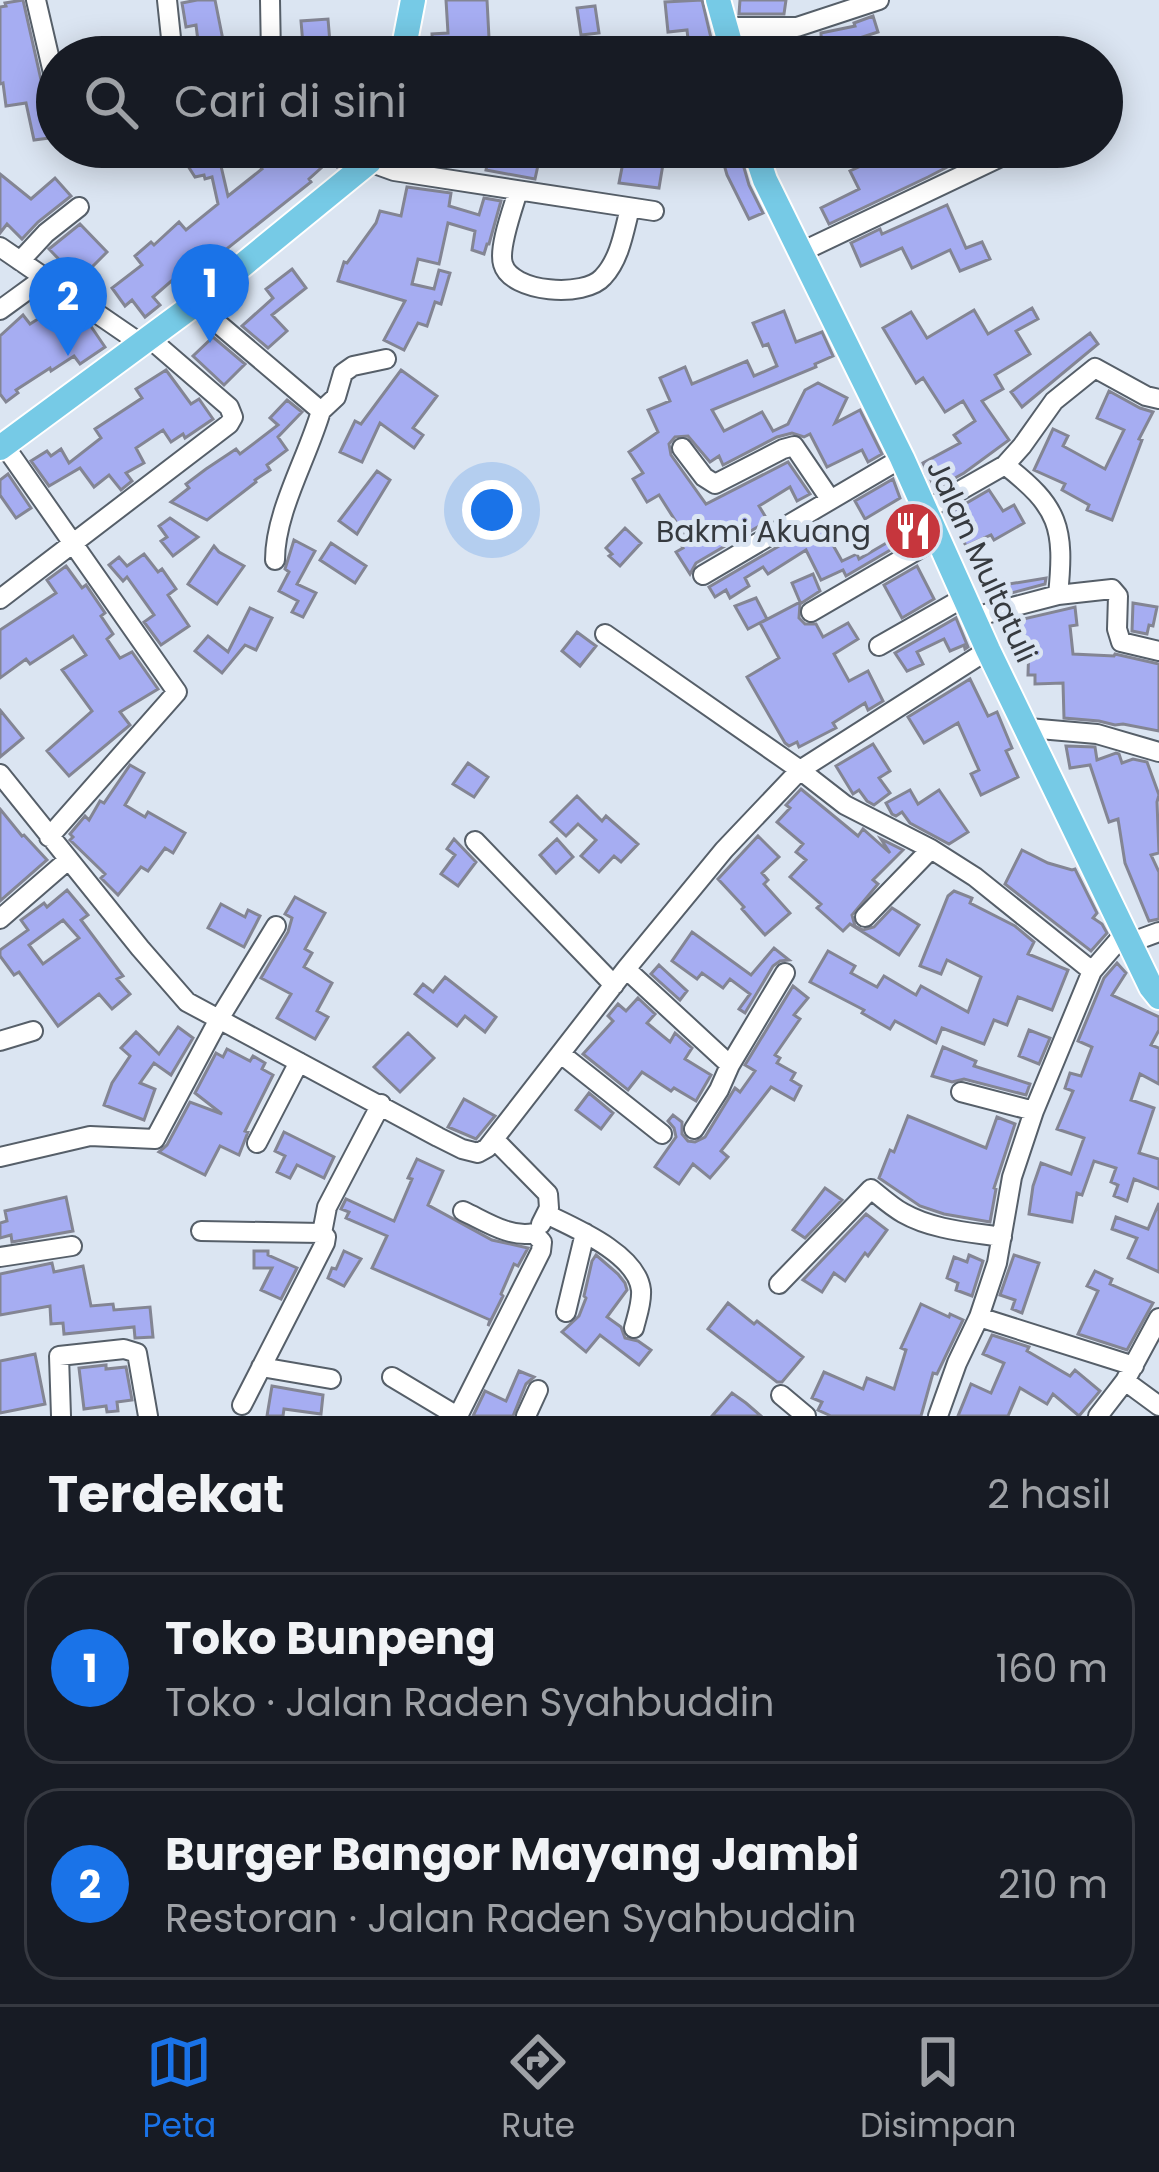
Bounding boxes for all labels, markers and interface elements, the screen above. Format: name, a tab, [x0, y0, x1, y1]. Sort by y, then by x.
search box	[36, 36, 1123, 168]
icon: search	[78, 69, 144, 135]
text: Cari di sini	[174, 70, 407, 133]
pin: 1	[171, 244, 249, 343]
pin: 2	[29, 257, 107, 356]
street label: Jalan Multatuli	[916, 452, 1048, 670]
your location	[462, 480, 522, 540]
restaurant icon: Bakmi Akuang	[882, 500, 944, 562]
place label: Bakmi Akuang	[656, 510, 871, 553]
text: Terdekat	[48, 1458, 284, 1530]
text: 2 hasil	[987, 1467, 1111, 1522]
text: Toko Bunpeng	[165, 1607, 496, 1670]
text: 1	[83, 1641, 97, 1696]
text: 160 m	[996, 1641, 1108, 1696]
text: Toko · Jalan Raden Syahbuddin	[165, 1675, 774, 1730]
text: Burger Bangor Mayang Jambi	[165, 1823, 859, 1886]
text: 2	[79, 1857, 101, 1912]
text: 210 m	[998, 1857, 1108, 1912]
text: Restoran · Jalan Raden Syahbuddin	[165, 1891, 857, 1946]
tab: Peta	[142, 2029, 216, 2151]
tab: Rute	[501, 2029, 575, 2151]
tab: Disimpan	[860, 2029, 1017, 2151]

